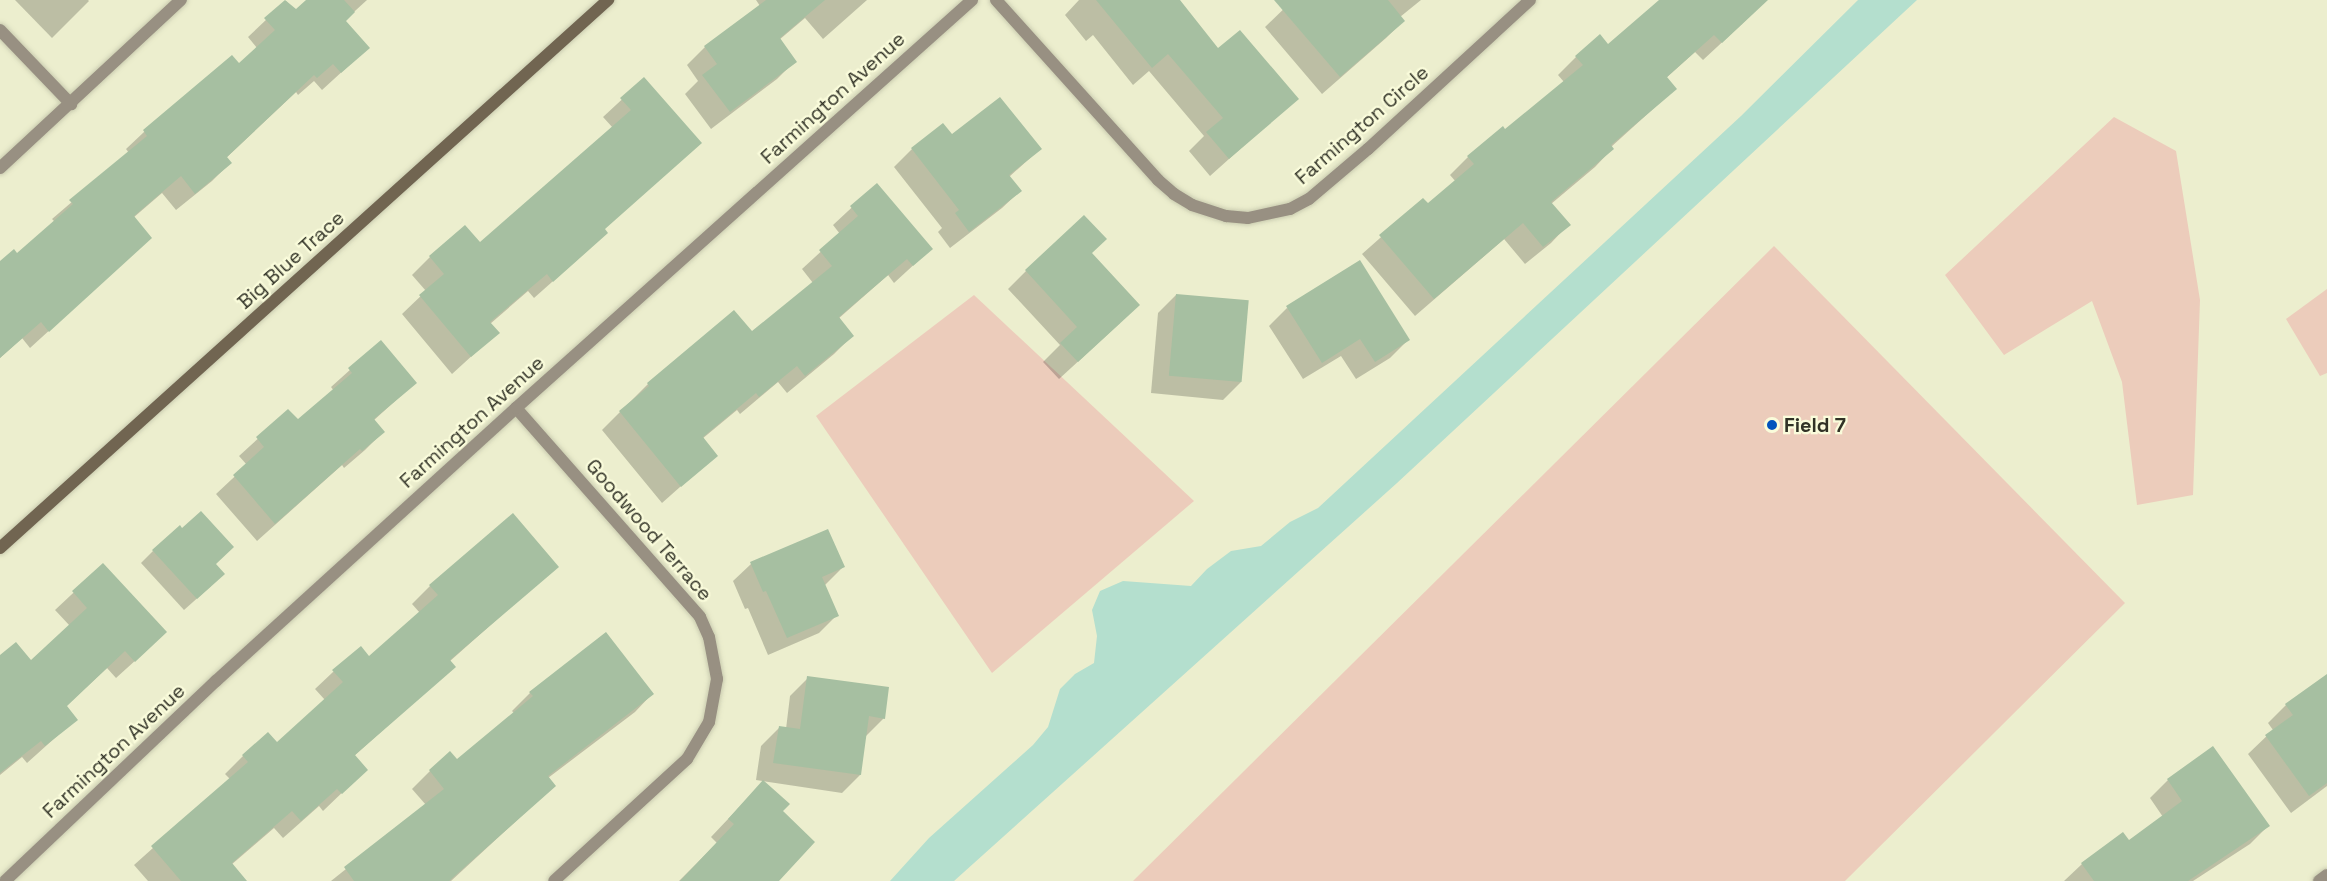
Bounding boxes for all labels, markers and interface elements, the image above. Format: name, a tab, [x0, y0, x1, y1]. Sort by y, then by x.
street label: Farmington Avenue	[756, 27, 910, 169]
street label: Farmington Circle	[1290, 60, 1434, 190]
street label: Big Blue Trace	[232, 206, 350, 314]
street label: Farmington Avenue	[395, 351, 549, 493]
place label: Field 7	[1784, 413, 1846, 437]
marker: Field 7	[1765, 418, 1779, 432]
street label: Goodwood Terrace	[581, 454, 717, 606]
street label: Farmington Avenue	[38, 679, 190, 823]

